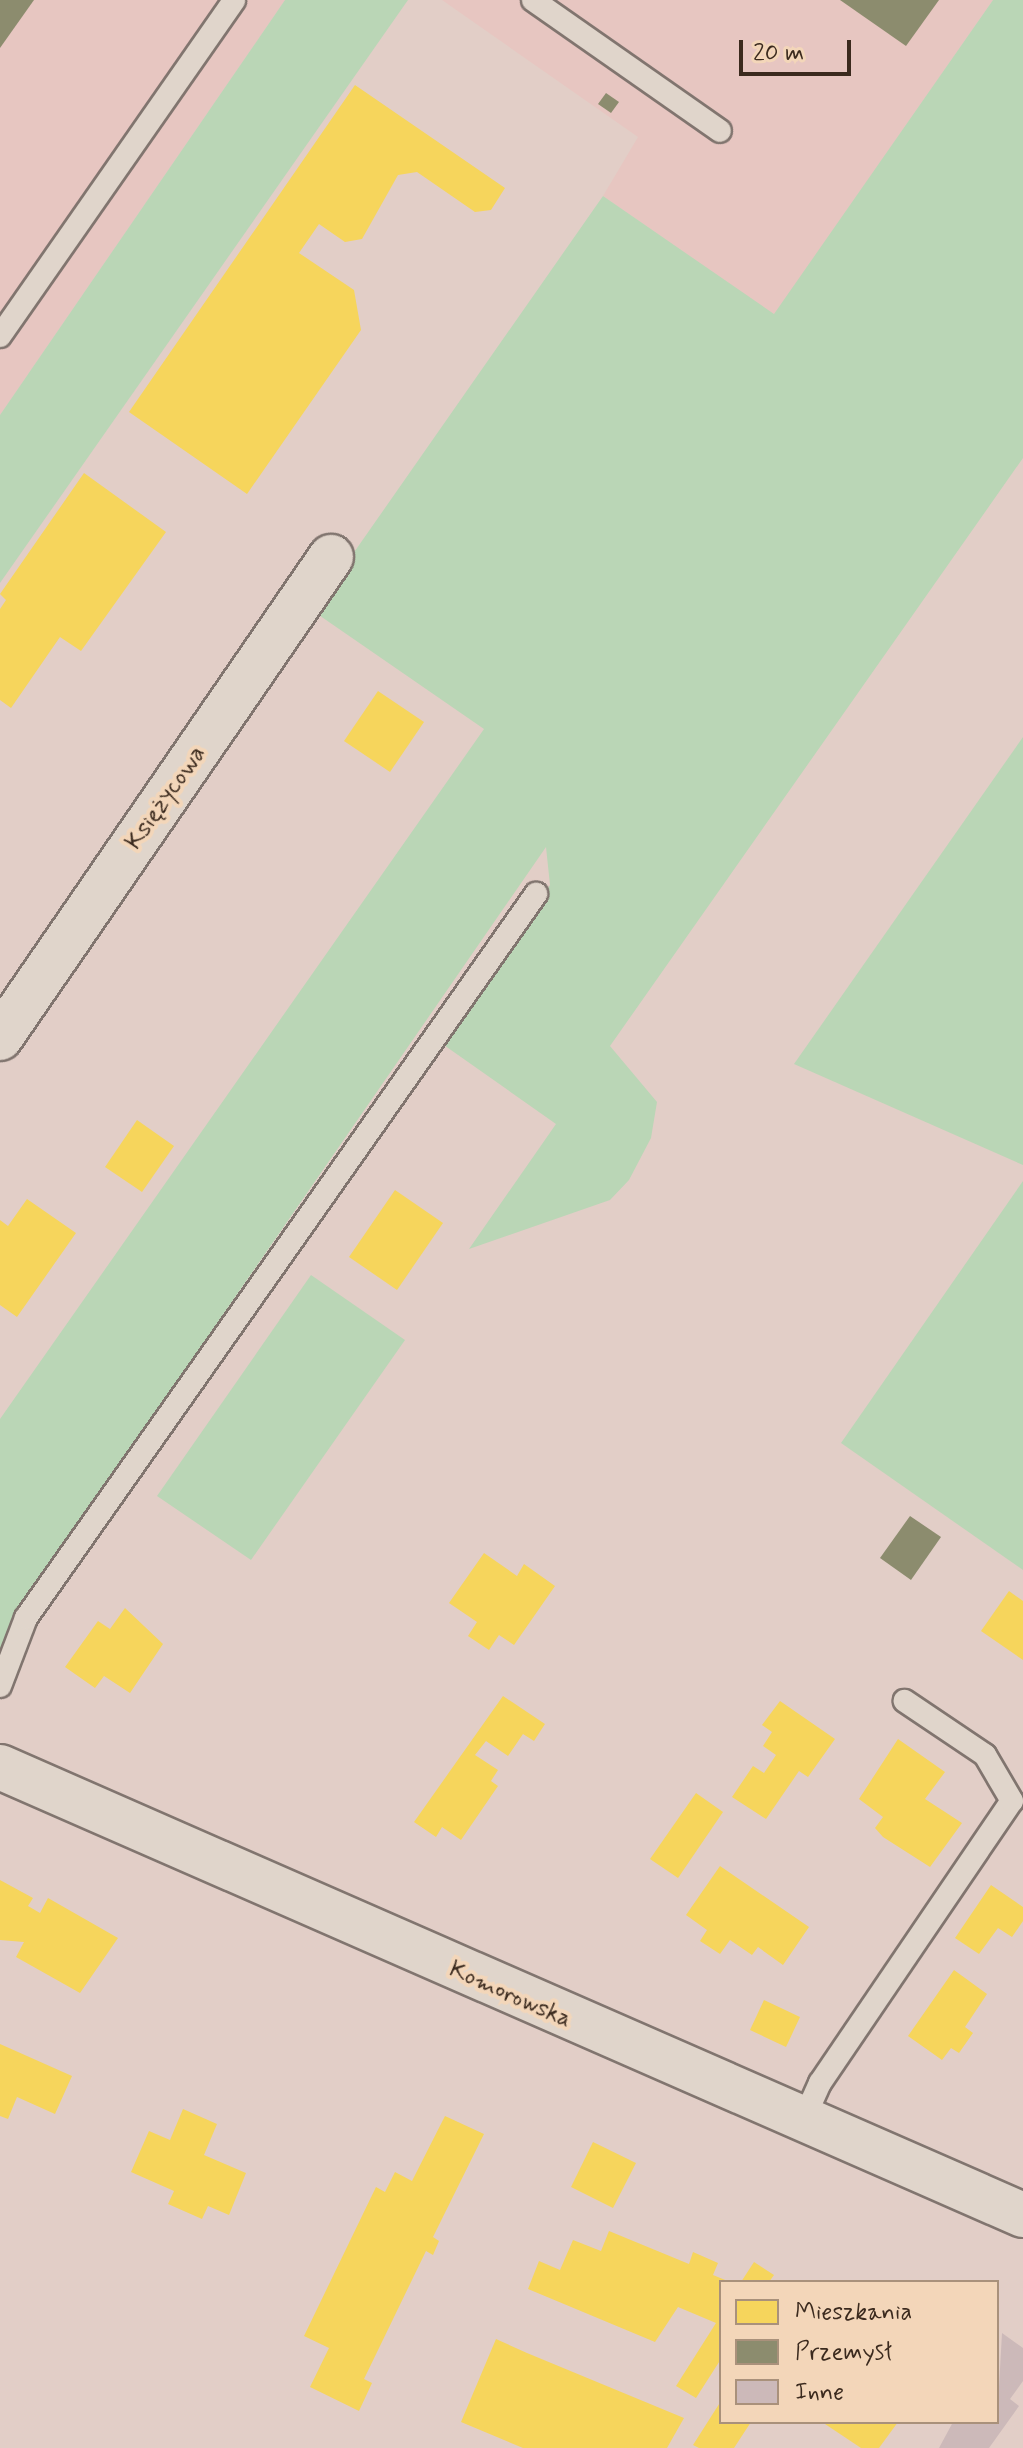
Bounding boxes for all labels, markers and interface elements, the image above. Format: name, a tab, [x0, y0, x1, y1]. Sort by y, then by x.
scale bar	[743, 24, 855, 74]
text: 20 m	[753, 38, 804, 69]
street label: Księżycowa	[120, 740, 212, 856]
street label: Komorowska	[445, 1955, 575, 2035]
legend	[719, 2280, 999, 2424]
text: Mieszkania	[795, 2297, 912, 2328]
text: Przemysł	[795, 2337, 892, 2368]
text: Inne	[795, 2377, 844, 2408]

